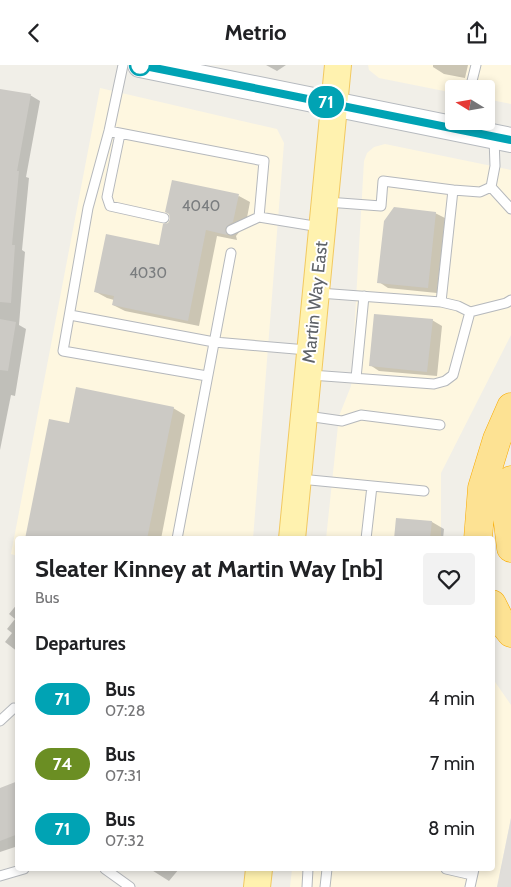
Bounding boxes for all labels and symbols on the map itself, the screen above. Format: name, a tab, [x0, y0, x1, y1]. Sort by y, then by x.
unlabelled marker	[129, 54, 151, 76]
north arrow	[445, 80, 495, 130]
line badge: 71	[304, 86, 348, 118]
house number: 4040	[182, 197, 220, 215]
street label: Martin Way East	[298, 240, 332, 364]
house number: 4030	[129, 264, 167, 282]

